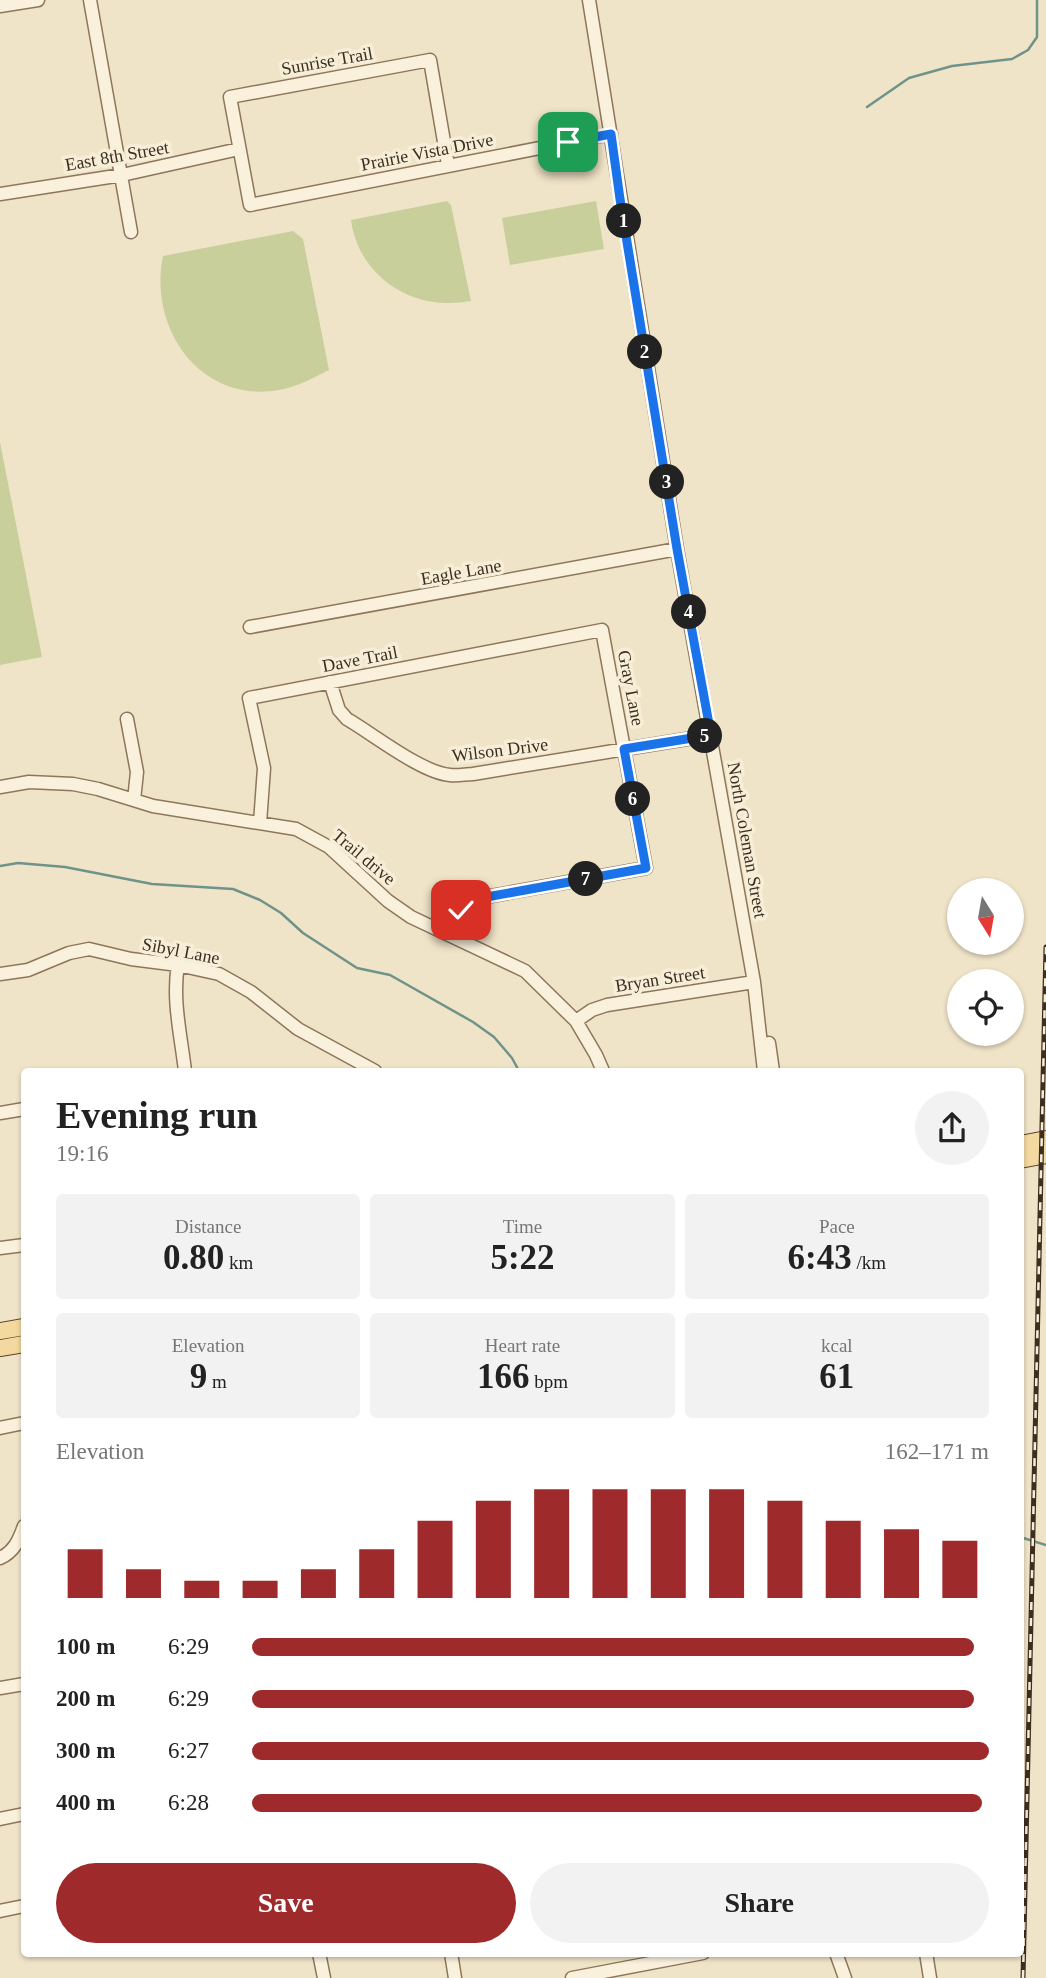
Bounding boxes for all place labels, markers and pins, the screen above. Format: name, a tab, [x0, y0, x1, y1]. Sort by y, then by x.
pin	[538, 112, 598, 172]
pin: 1	[606, 204, 642, 238]
pin: 2	[628, 334, 662, 370]
pin: 3	[650, 464, 684, 500]
pin: 4	[672, 594, 706, 630]
pin: 5	[688, 718, 722, 754]
pin: 6	[616, 782, 650, 816]
pin: 7	[568, 862, 604, 896]
pin	[431, 880, 491, 940]

